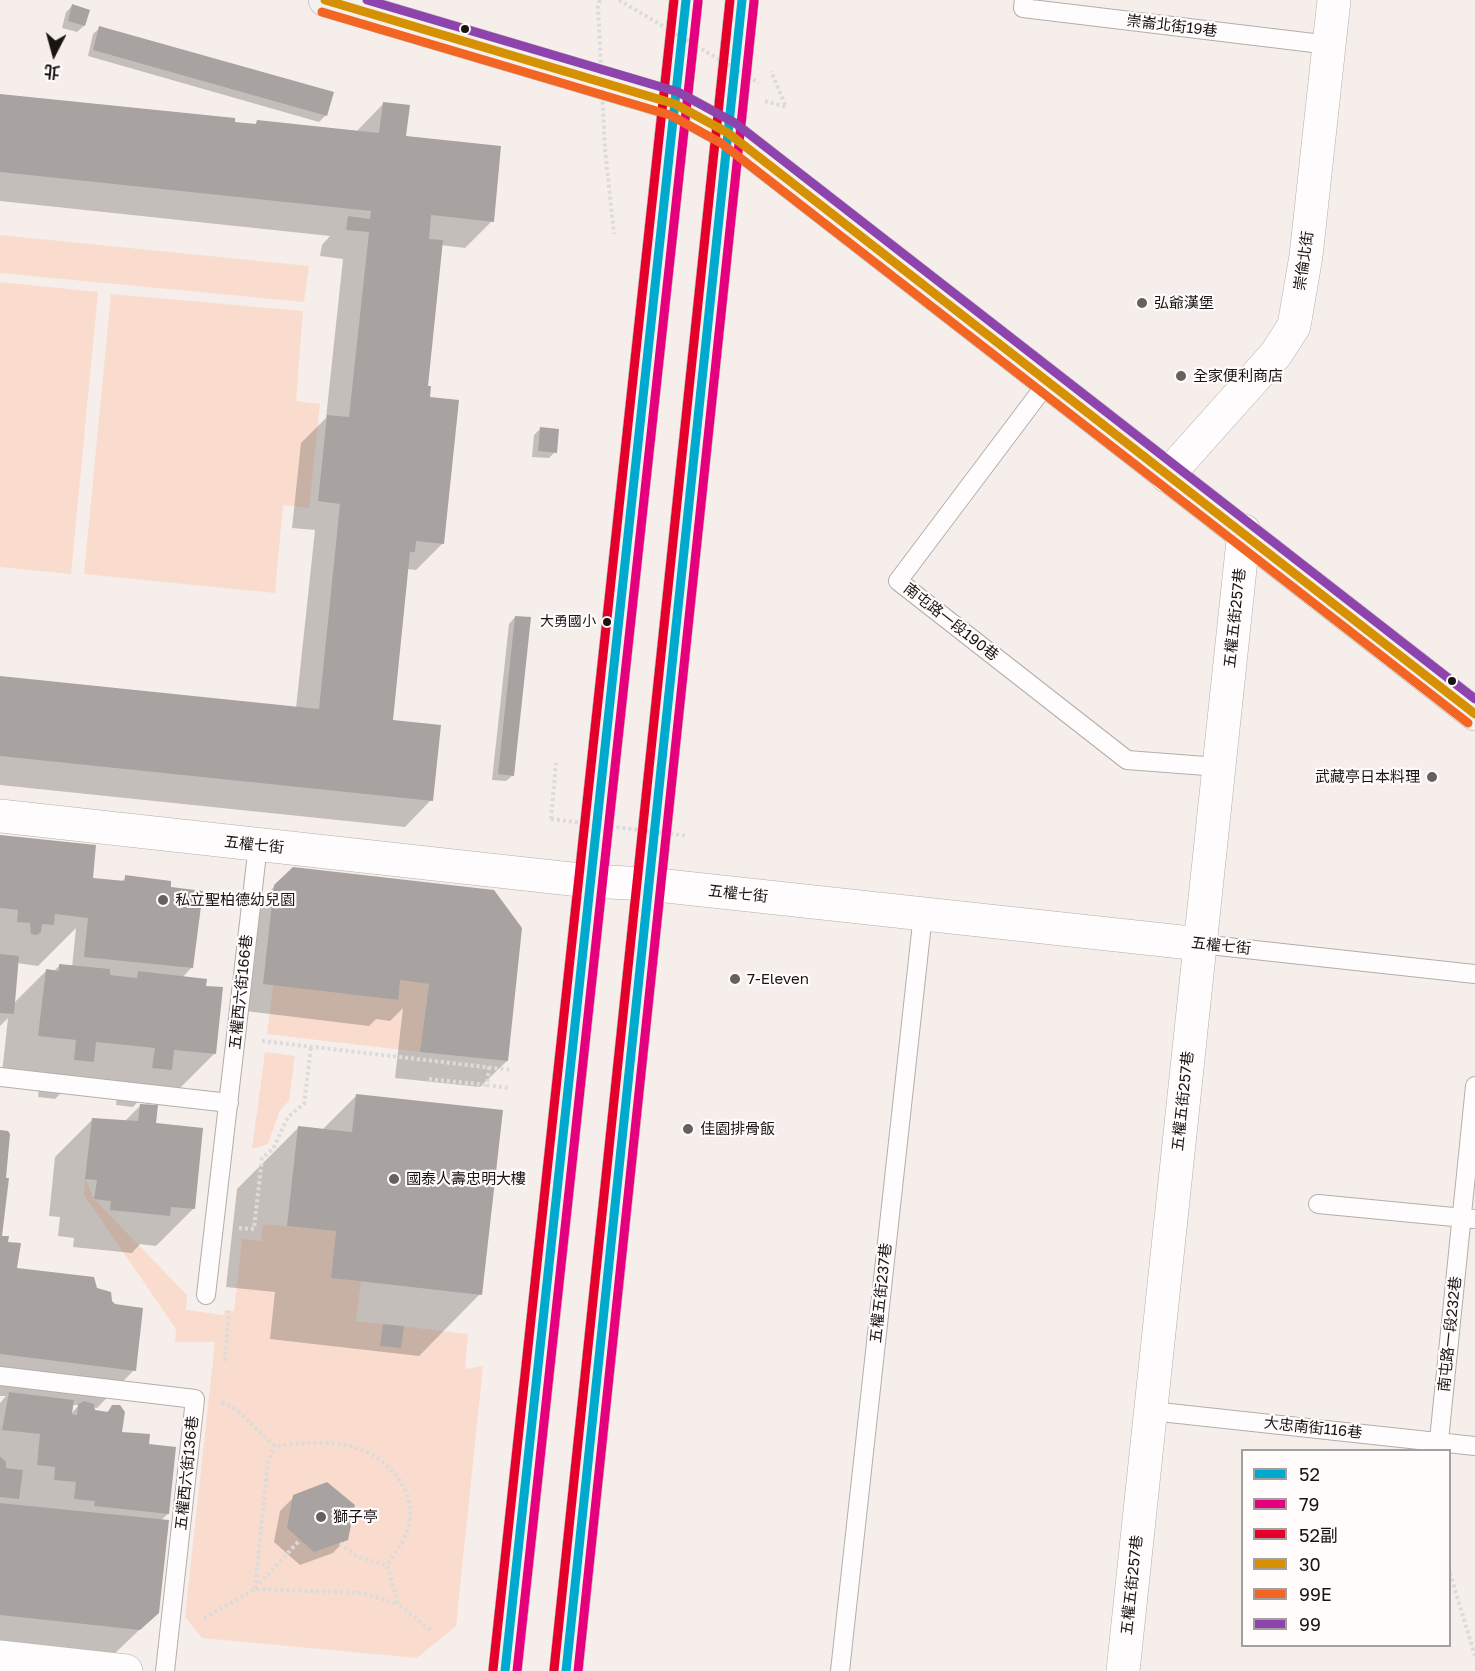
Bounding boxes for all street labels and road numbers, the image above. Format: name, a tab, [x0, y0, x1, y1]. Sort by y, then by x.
street label: 崇崙北街19巷	[1126, 12, 1218, 40]
street label: 崇倫北街	[1291, 230, 1317, 292]
street label: 五權五街257巷	[1221, 567, 1249, 669]
street label: 南屯路一段190巷	[900, 579, 1002, 665]
street label: 五權七街	[223, 833, 285, 857]
street label: 五權七街	[707, 882, 769, 906]
street label: 五權西六街166巷	[226, 934, 256, 1050]
street label: 五權七街	[1190, 934, 1252, 958]
street label: 五權五街257巷	[1169, 1050, 1197, 1152]
street label: 五權五街237巷	[867, 1242, 895, 1344]
street label: 南屯路一段232巷	[1435, 1275, 1465, 1393]
street label: 大忠南街116巷	[1263, 1414, 1363, 1442]
street label: 五權西六街136巷	[172, 1415, 202, 1531]
street label: 五權五街257巷	[1118, 1534, 1146, 1636]

